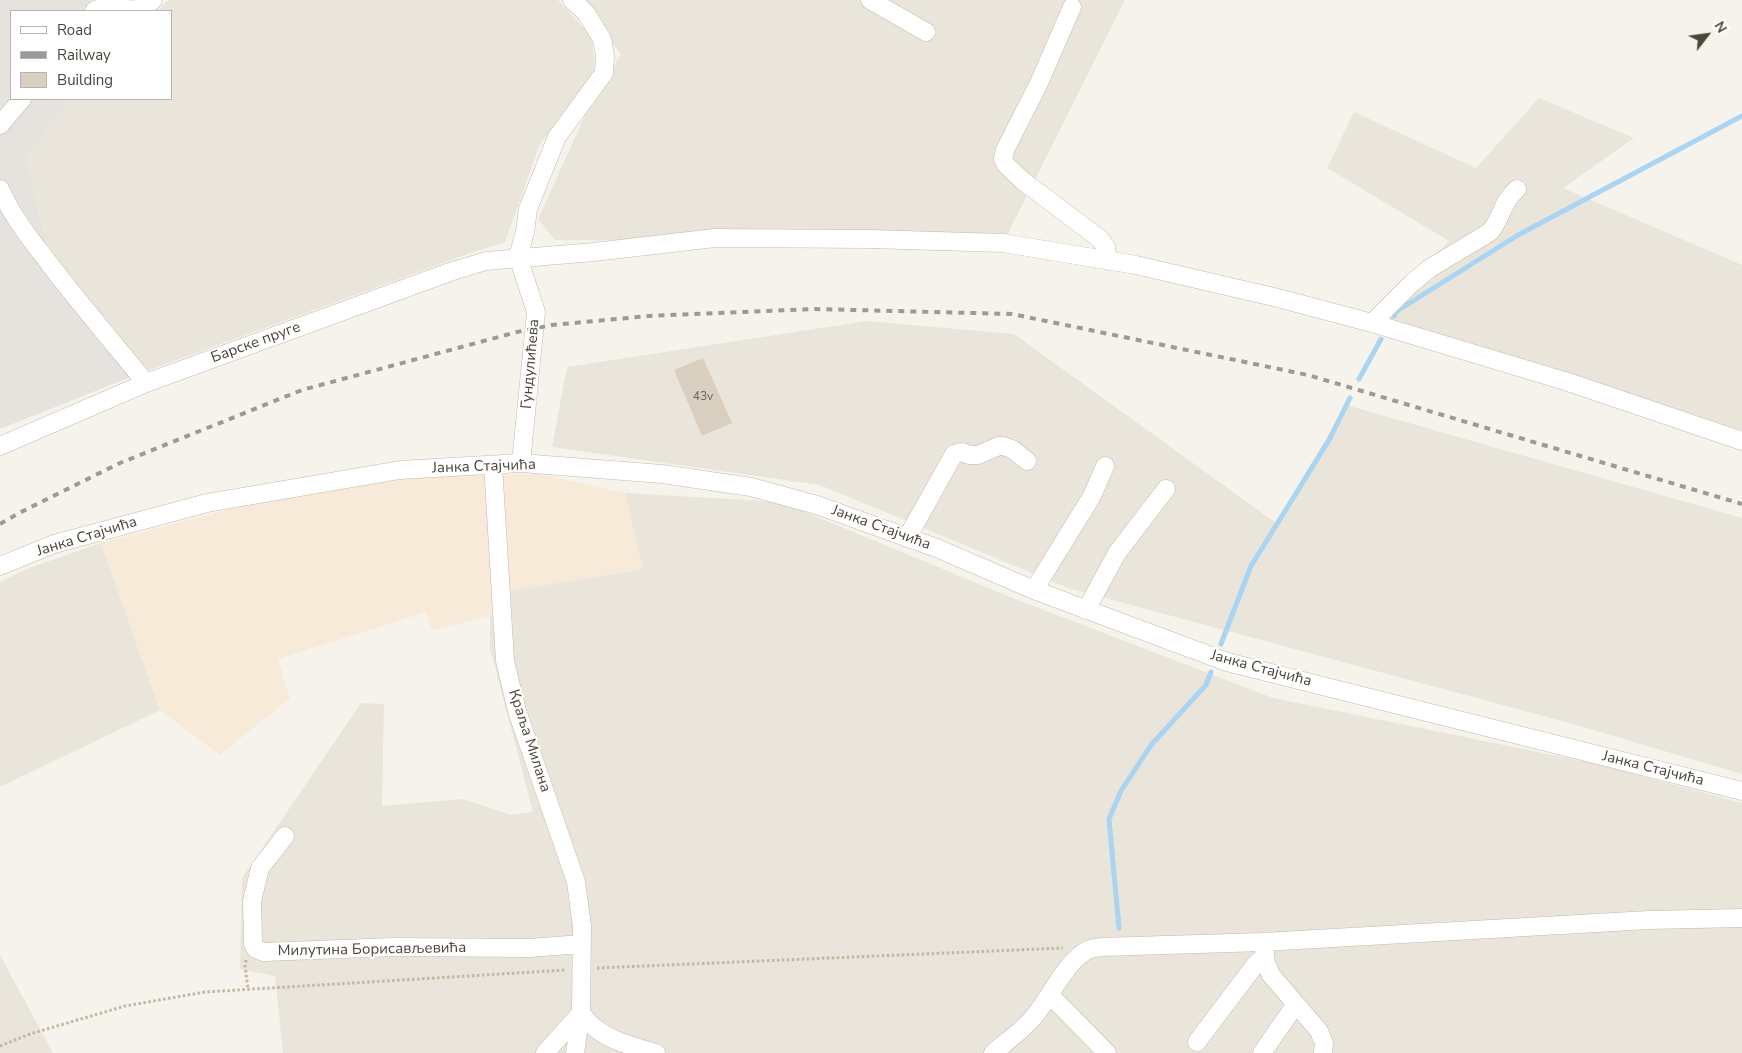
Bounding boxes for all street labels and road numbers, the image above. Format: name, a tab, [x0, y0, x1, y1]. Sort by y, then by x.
street label: Барске пруге	[209, 318, 303, 368]
street label: Гундулићева	[518, 318, 544, 410]
street label: Јанка Стајчића	[432, 456, 536, 478]
street label: Јанка Стајчића	[829, 502, 933, 554]
street label: Јанка Стајчића	[35, 513, 139, 561]
street label: Јанка Стајчића	[1208, 647, 1314, 691]
street label: Краља Милана	[504, 687, 554, 795]
street label: Јанка Стајчића	[1600, 748, 1706, 790]
street label: Милутина Борисављевића	[278, 939, 466, 961]

